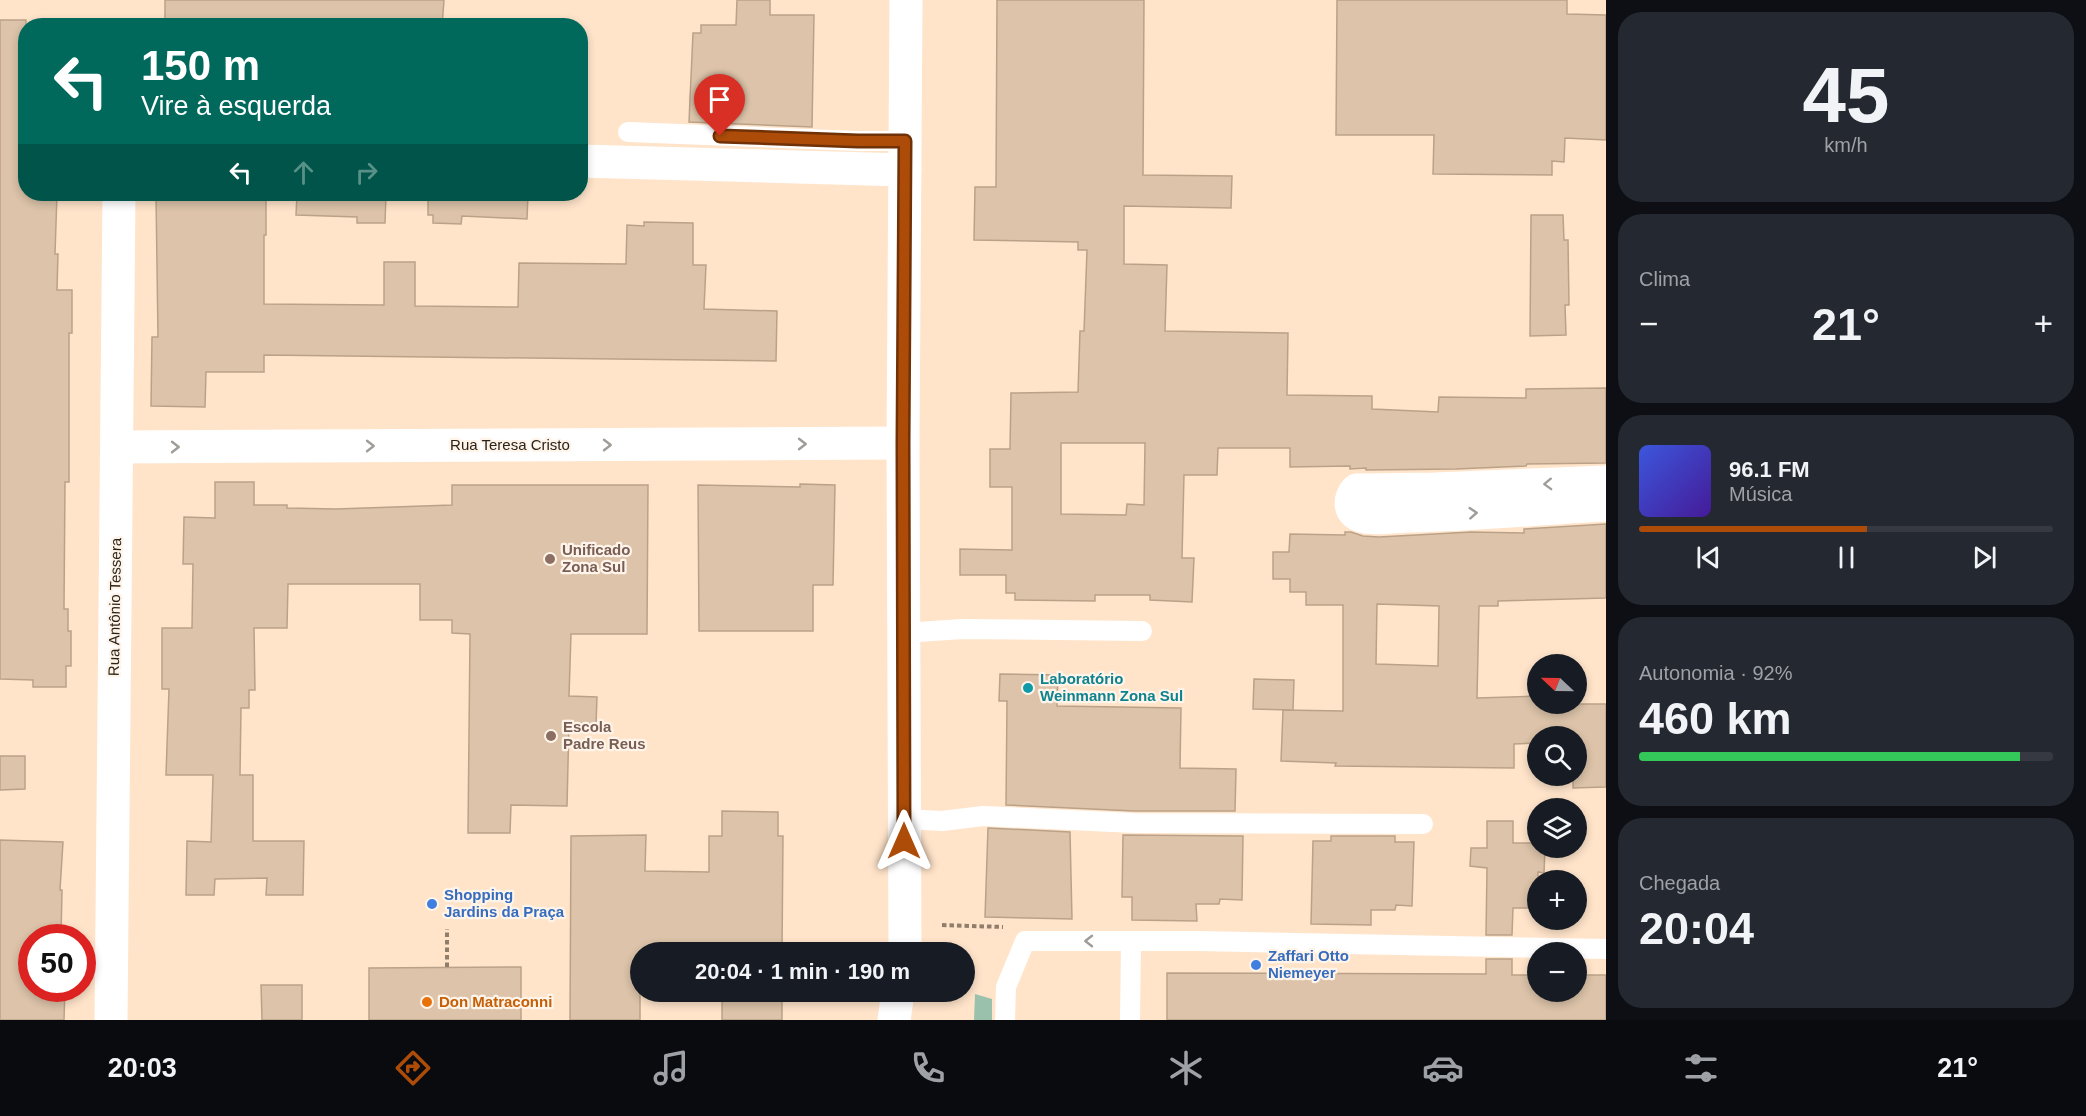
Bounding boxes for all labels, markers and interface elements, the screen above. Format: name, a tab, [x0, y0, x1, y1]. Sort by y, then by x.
icon: left	[42, 42, 120, 120]
text: 150 m	[141, 42, 260, 89]
text: 45	[1803, 51, 1889, 139]
pin	[694, 74, 745, 136]
icon: arrive	[703, 83, 736, 116]
text: Vire à esquerda	[141, 91, 331, 121]
text: km/h	[1824, 134, 1868, 156]
icon: left	[224, 156, 257, 189]
icon: ahead	[287, 156, 320, 189]
icon: right	[350, 156, 383, 189]
text: Clima	[1639, 268, 1690, 290]
text: 21°	[1812, 299, 1880, 350]
text: −	[1639, 305, 1658, 342]
text: +	[2034, 305, 2053, 342]
street label: Rua Teresa Cristo	[450, 436, 570, 453]
one-way arrow	[798, 438, 807, 450]
one-way arrow	[603, 439, 612, 451]
one-way arrow	[366, 440, 375, 452]
one-way arrow	[171, 441, 180, 453]
text: 96.1 FM	[1729, 457, 1810, 482]
one-way arrow	[1543, 477, 1552, 490]
text: Música	[1729, 483, 1792, 505]
one-way arrow	[1468, 507, 1477, 520]
street label: Rua Antônio Tessera	[105, 537, 124, 676]
place label: Unificado Zona Sul	[562, 541, 630, 575]
icon: previous	[1692, 541, 1725, 574]
icon: pause	[1830, 541, 1863, 574]
icon: next	[1968, 541, 2001, 574]
marker: Unificado Zona Sul	[543, 552, 557, 566]
north arrow	[1527, 654, 1587, 714]
map controls	[1527, 654, 1587, 1002]
text: Autonomia · 92%	[1639, 662, 1792, 684]
place label: Laboratório Weinmann Zona Sul	[1040, 670, 1183, 704]
marker: Laboratório Weinmann Zona Sul	[1021, 681, 1035, 695]
text: 460 km	[1639, 693, 1792, 744]
place label: Escola Padre Reus	[563, 718, 646, 752]
button: search	[1527, 726, 1587, 786]
marker: Escola Padre Reus	[544, 729, 558, 743]
button: layers	[1527, 798, 1587, 858]
position arrow	[872, 809, 936, 873]
button: +	[1527, 870, 1587, 930]
text: Chegada	[1639, 872, 1720, 894]
place label: Shopping Jardins da Praça	[444, 886, 565, 920]
marker: Shopping Jardins da Praça	[425, 897, 439, 911]
text: 20:04	[1639, 903, 1754, 954]
speed limit sign: 50	[18, 924, 96, 1002]
one-way arrow	[1085, 935, 1094, 947]
button: −	[1527, 942, 1587, 1002]
place label: Zaffari Otto Niemeyer	[1268, 947, 1349, 981]
marker: Zaffari Otto Niemeyer	[1249, 958, 1263, 972]
text: 20:04 · 1 min · 190 m	[695, 959, 910, 984]
place label: Don Matraconni	[439, 993, 552, 1010]
marker: Don Matraconni	[420, 995, 434, 1009]
icon: directions	[392, 1047, 434, 1089]
icon: music	[650, 1047, 692, 1089]
icon: phone	[907, 1047, 949, 1089]
icon: climate	[1165, 1047, 1207, 1089]
icon: car	[1422, 1047, 1464, 1089]
icon: filters	[1680, 1047, 1722, 1089]
text: 20:03	[108, 1053, 177, 1083]
text: 21°	[1937, 1053, 1978, 1083]

